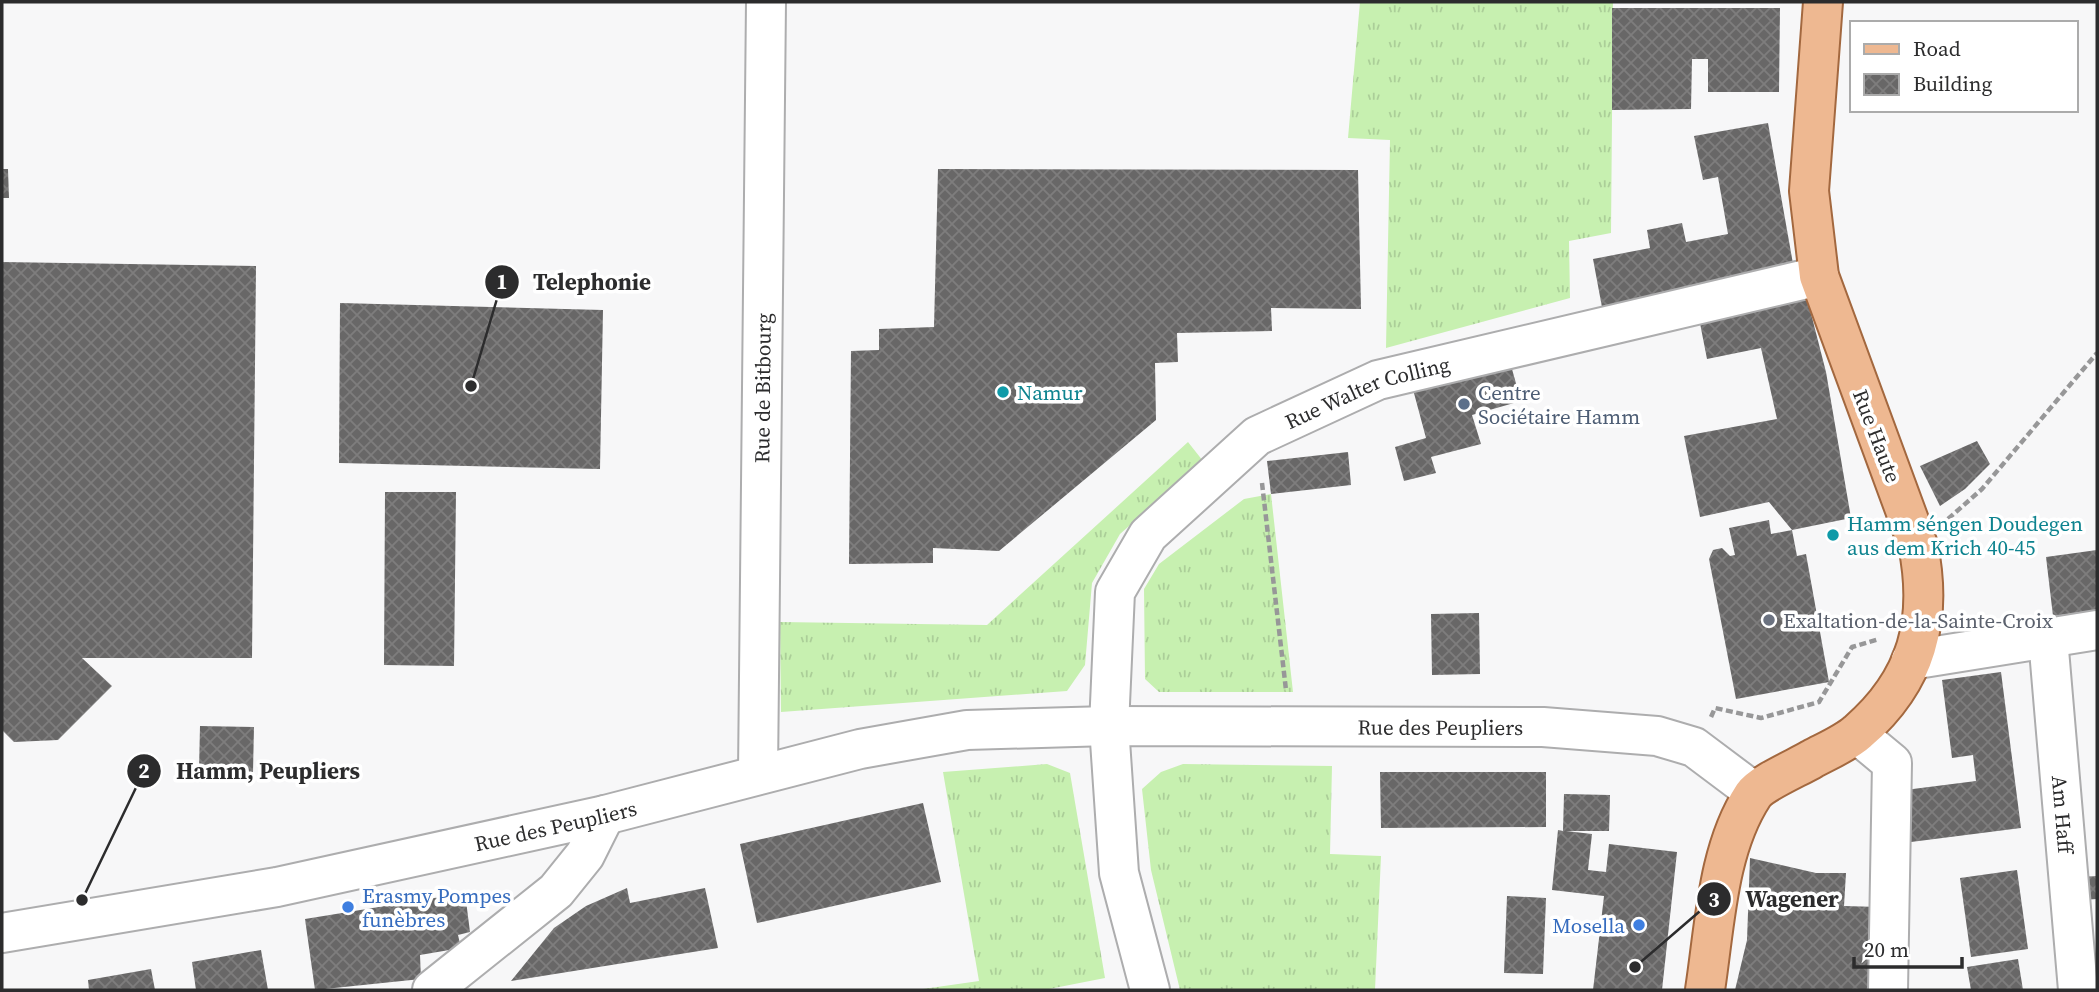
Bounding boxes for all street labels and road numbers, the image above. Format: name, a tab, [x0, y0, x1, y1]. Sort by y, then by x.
street label: Rue de Bitbourg	[747, 313, 777, 463]
street label: Rue Walter Colling	[1280, 349, 1453, 436]
street label: Rue Haute	[1846, 385, 1908, 487]
street label: Rue des Peupliers	[1357, 712, 1523, 741]
street label: Am Haff	[2045, 774, 2081, 857]
street label: Rue des Peupliers	[472, 793, 640, 858]

